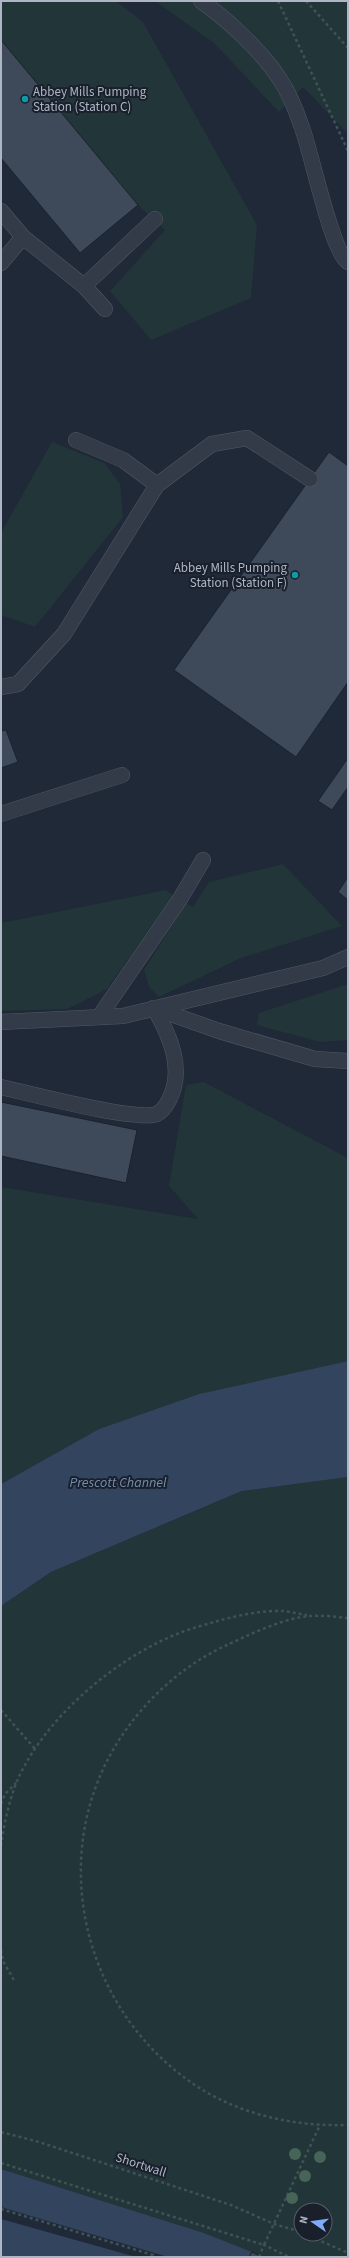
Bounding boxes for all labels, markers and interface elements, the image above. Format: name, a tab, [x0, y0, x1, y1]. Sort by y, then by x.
place label: Abbey Mills Pumping Station (Station C)	[33, 83, 147, 116]
marker: Abbey Mills Pumping Station (Station C)	[20, 94, 30, 104]
place label: Abbey Mills Pumping Station (Station F)	[174, 559, 287, 592]
marker: Abbey Mills Pumping Station (Station F)	[290, 570, 300, 580]
water label: Prescott Channel	[69, 1473, 167, 1493]
street label: Shortwall	[113, 2148, 169, 2182]
north arrow	[293, 2202, 333, 2242]
text: N	[296, 2215, 312, 2225]

